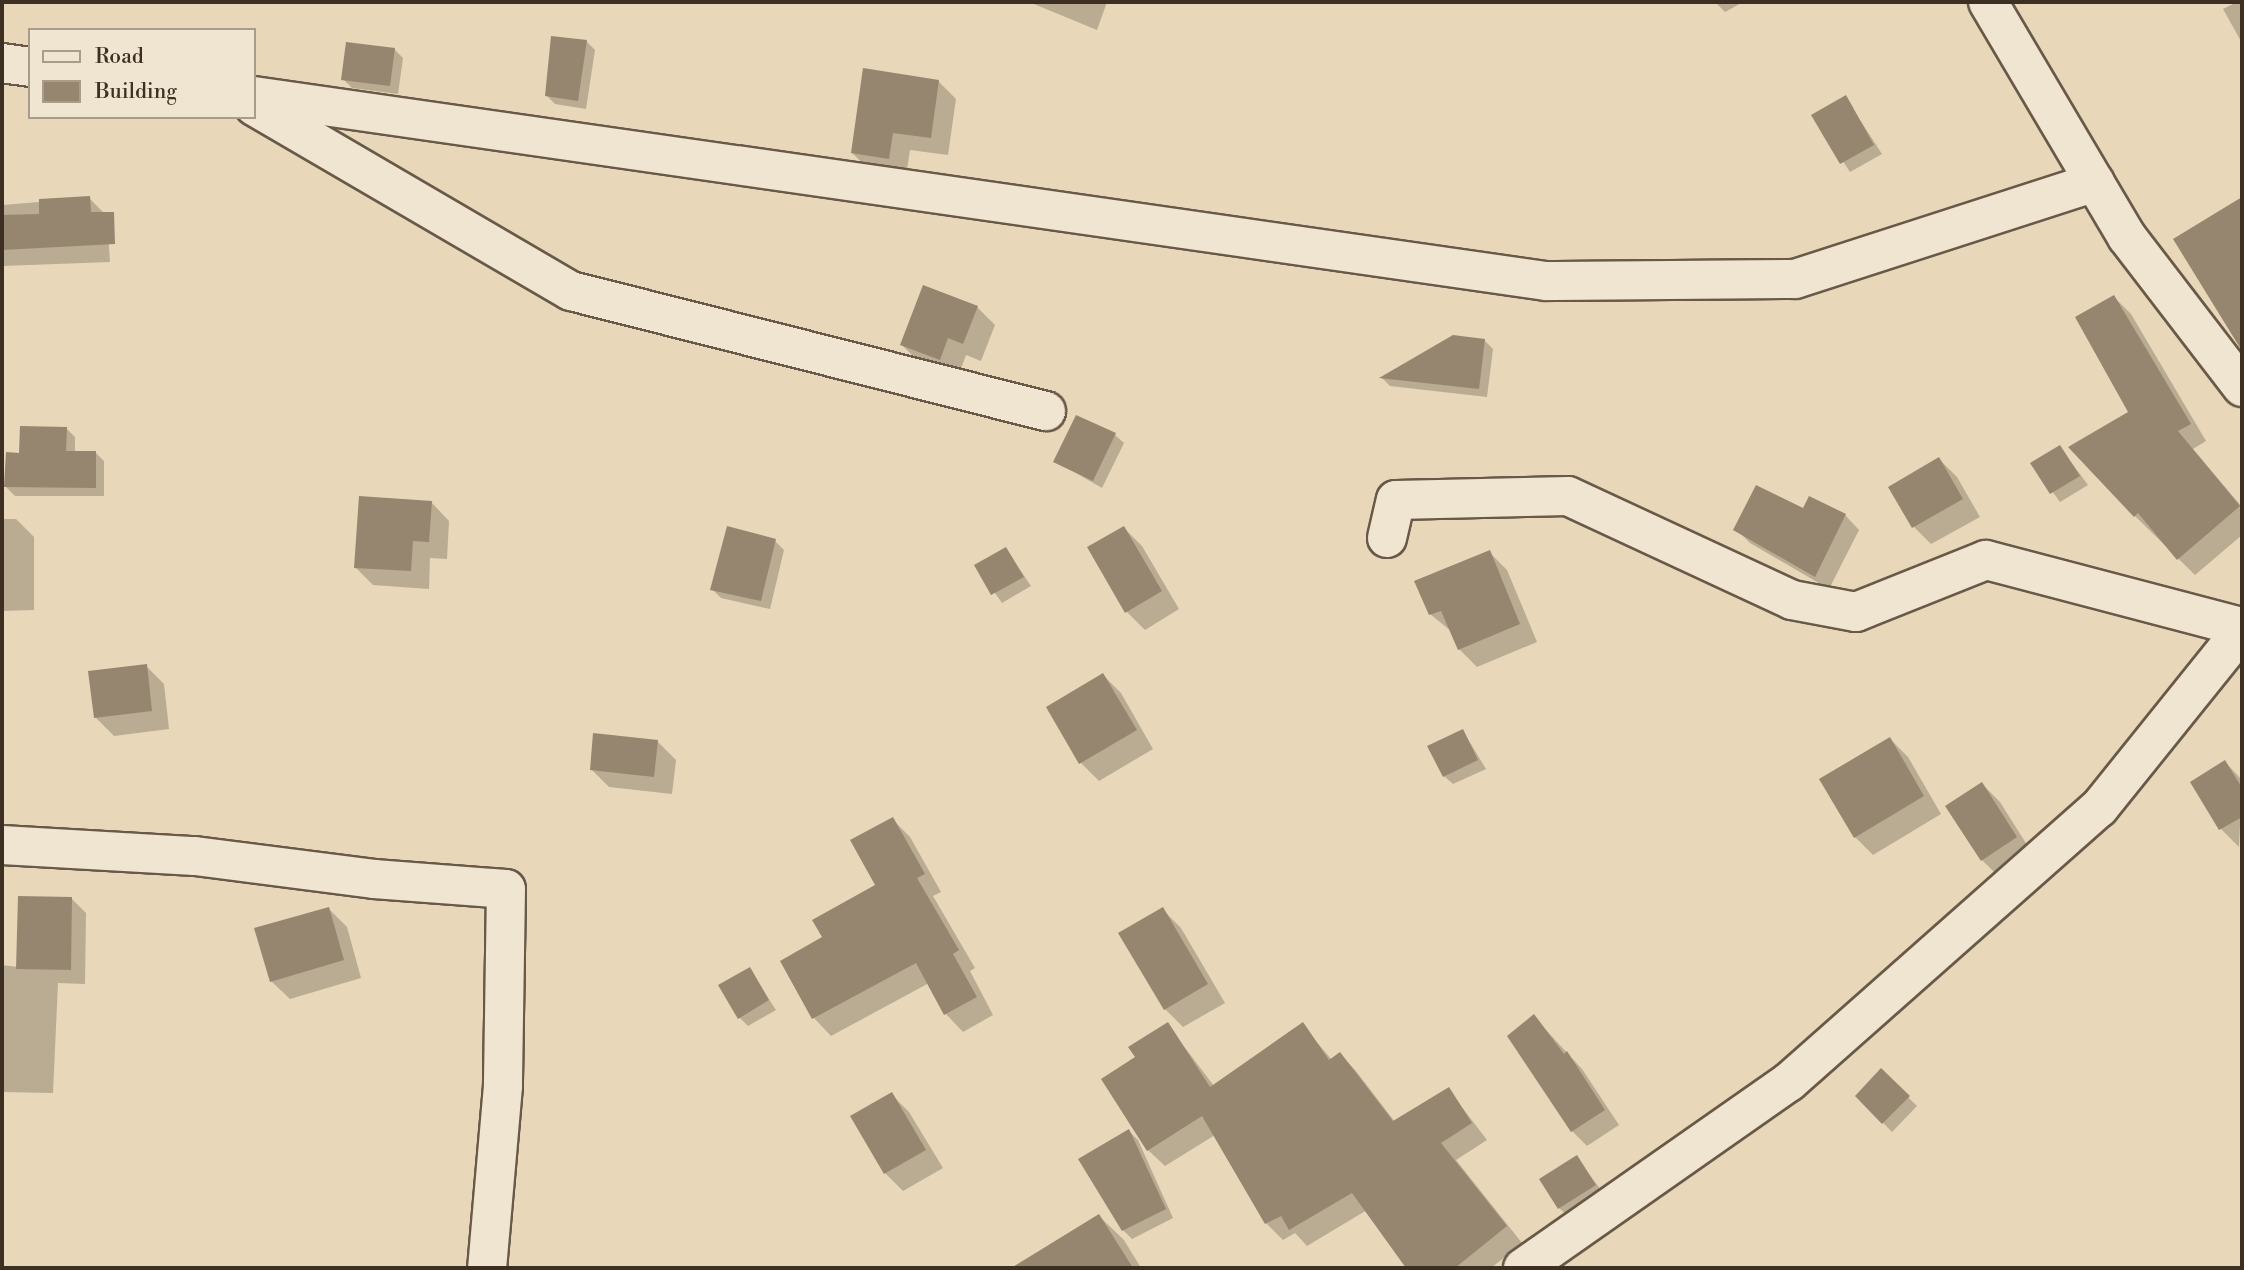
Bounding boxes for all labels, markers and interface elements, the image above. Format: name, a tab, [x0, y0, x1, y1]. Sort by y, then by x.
legend	[28, 28, 256, 119]
text: Road	[95, 44, 144, 70]
text: Building	[95, 79, 177, 105]

